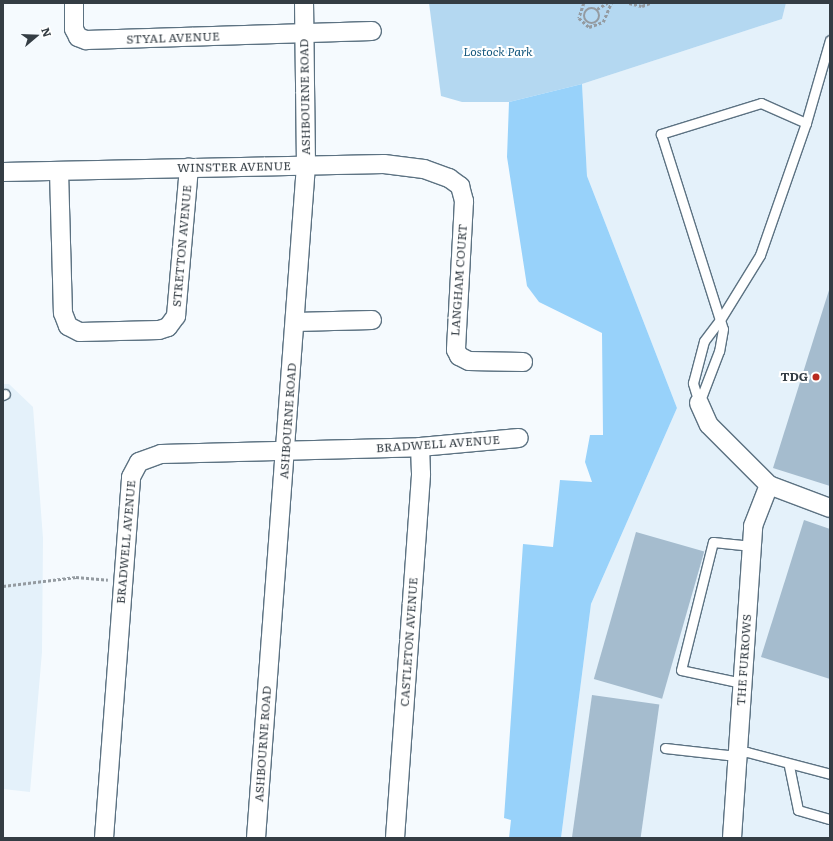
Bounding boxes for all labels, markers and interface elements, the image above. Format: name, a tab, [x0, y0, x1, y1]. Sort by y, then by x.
north arrow	[16, 16, 56, 56]
text: N	[38, 25, 56, 39]
street label: STYAL AVENUE	[126, 29, 220, 47]
street label: ASHBOURNE ROAD	[297, 39, 313, 155]
park label: Lostock Park	[463, 45, 533, 59]
street label: WINSTER AVENUE	[177, 159, 291, 175]
street label: STRETTON AVENUE	[169, 184, 195, 308]
street label: LANGHAM COURT	[448, 223, 470, 337]
street label: ASHBOURNE ROAD	[277, 362, 299, 480]
place label: TDG	[780, 370, 808, 384]
marker: TDG	[811, 372, 821, 382]
street label: BRADWELL AVENUE	[376, 432, 500, 456]
street label: BRADWELL AVENUE	[113, 480, 139, 604]
street label: CASTLETON AVENUE	[397, 577, 421, 707]
street label: THE FURROWS	[734, 614, 754, 706]
street label: ASHBOURNE ROAD	[252, 685, 274, 803]

